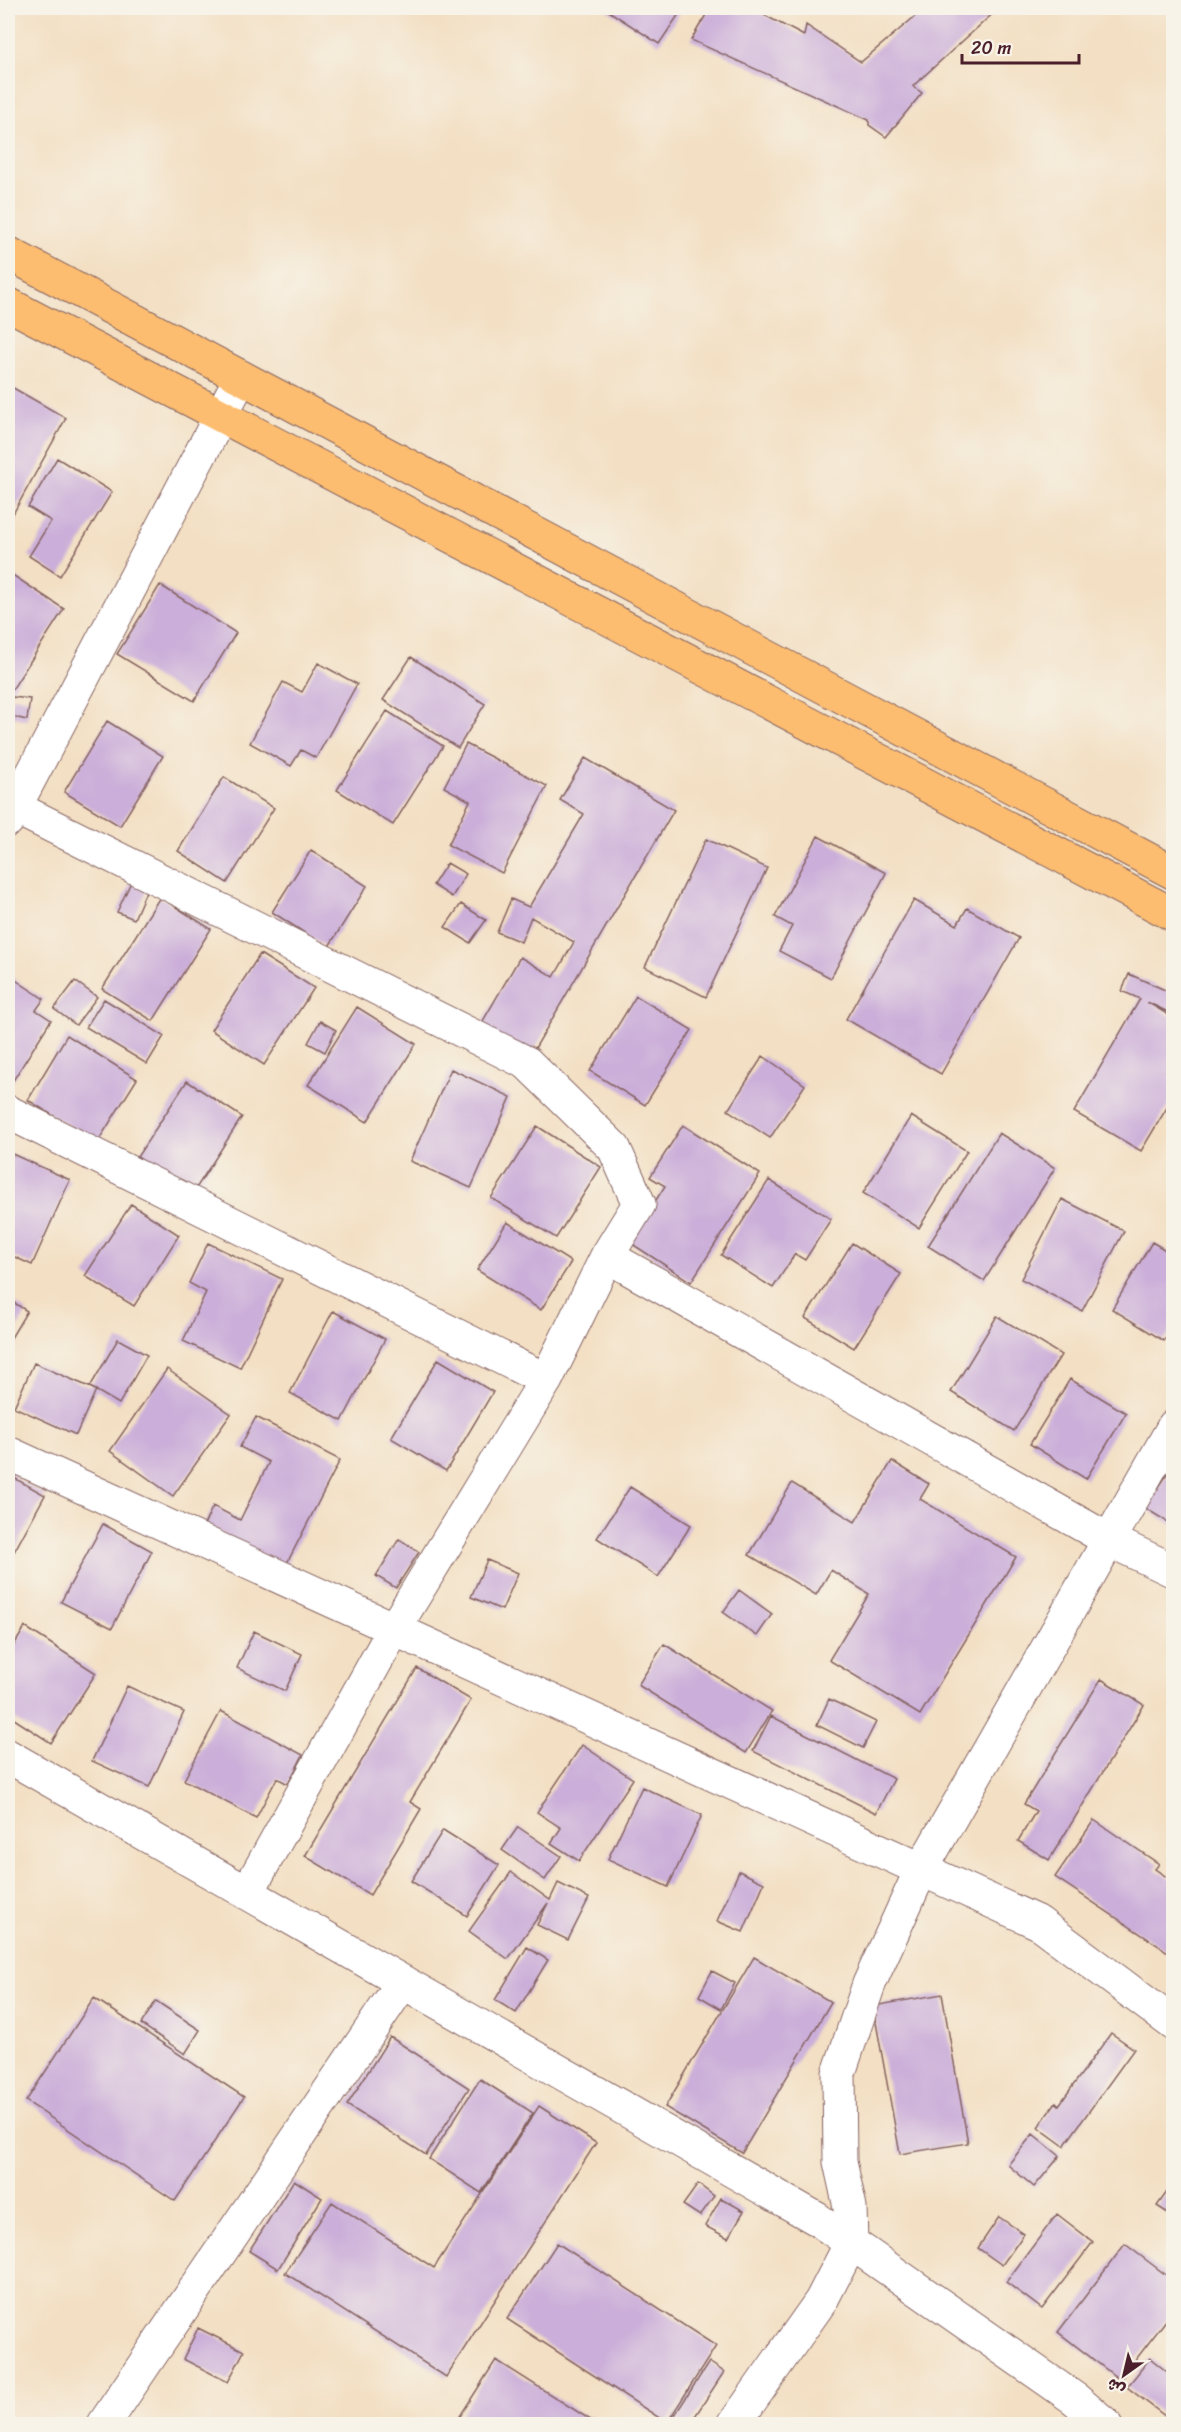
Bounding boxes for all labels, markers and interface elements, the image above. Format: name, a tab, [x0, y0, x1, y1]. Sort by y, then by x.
scale bar	[962, 27, 1079, 65]
text: 20 m	[971, 32, 1011, 64]
north arrow	[1094, 2345, 1154, 2405]
text: ش	[1100, 2370, 1131, 2404]

